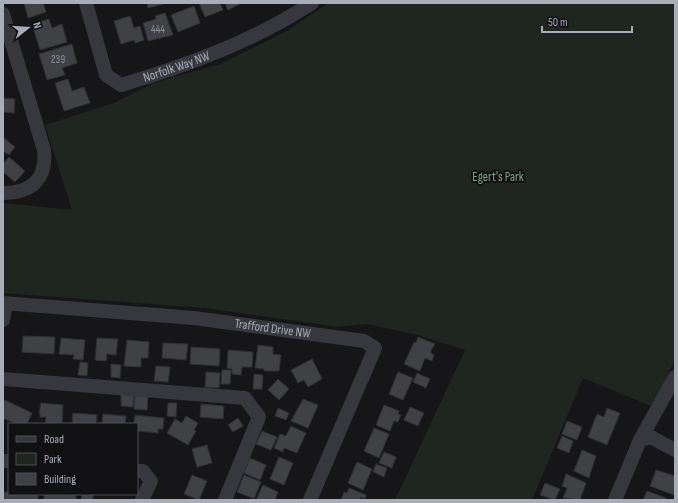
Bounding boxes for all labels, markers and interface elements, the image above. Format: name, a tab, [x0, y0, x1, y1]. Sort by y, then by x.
north arrow	[8, 8, 48, 48]
scale bar	[542, 8, 632, 34]
text: 50 m	[548, 15, 568, 30]
text: N	[30, 21, 44, 30]
house number: 444	[151, 23, 165, 36]
street label: Norfolk Way NW	[141, 47, 213, 86]
house number: 239	[51, 53, 65, 66]
park label: Egert's Park	[472, 169, 524, 185]
street label: Trafford Drive NW	[234, 316, 312, 342]
legend	[8, 423, 138, 495]
text: Road	[44, 432, 64, 447]
text: Park	[44, 452, 62, 467]
text: Building	[44, 472, 76, 487]

